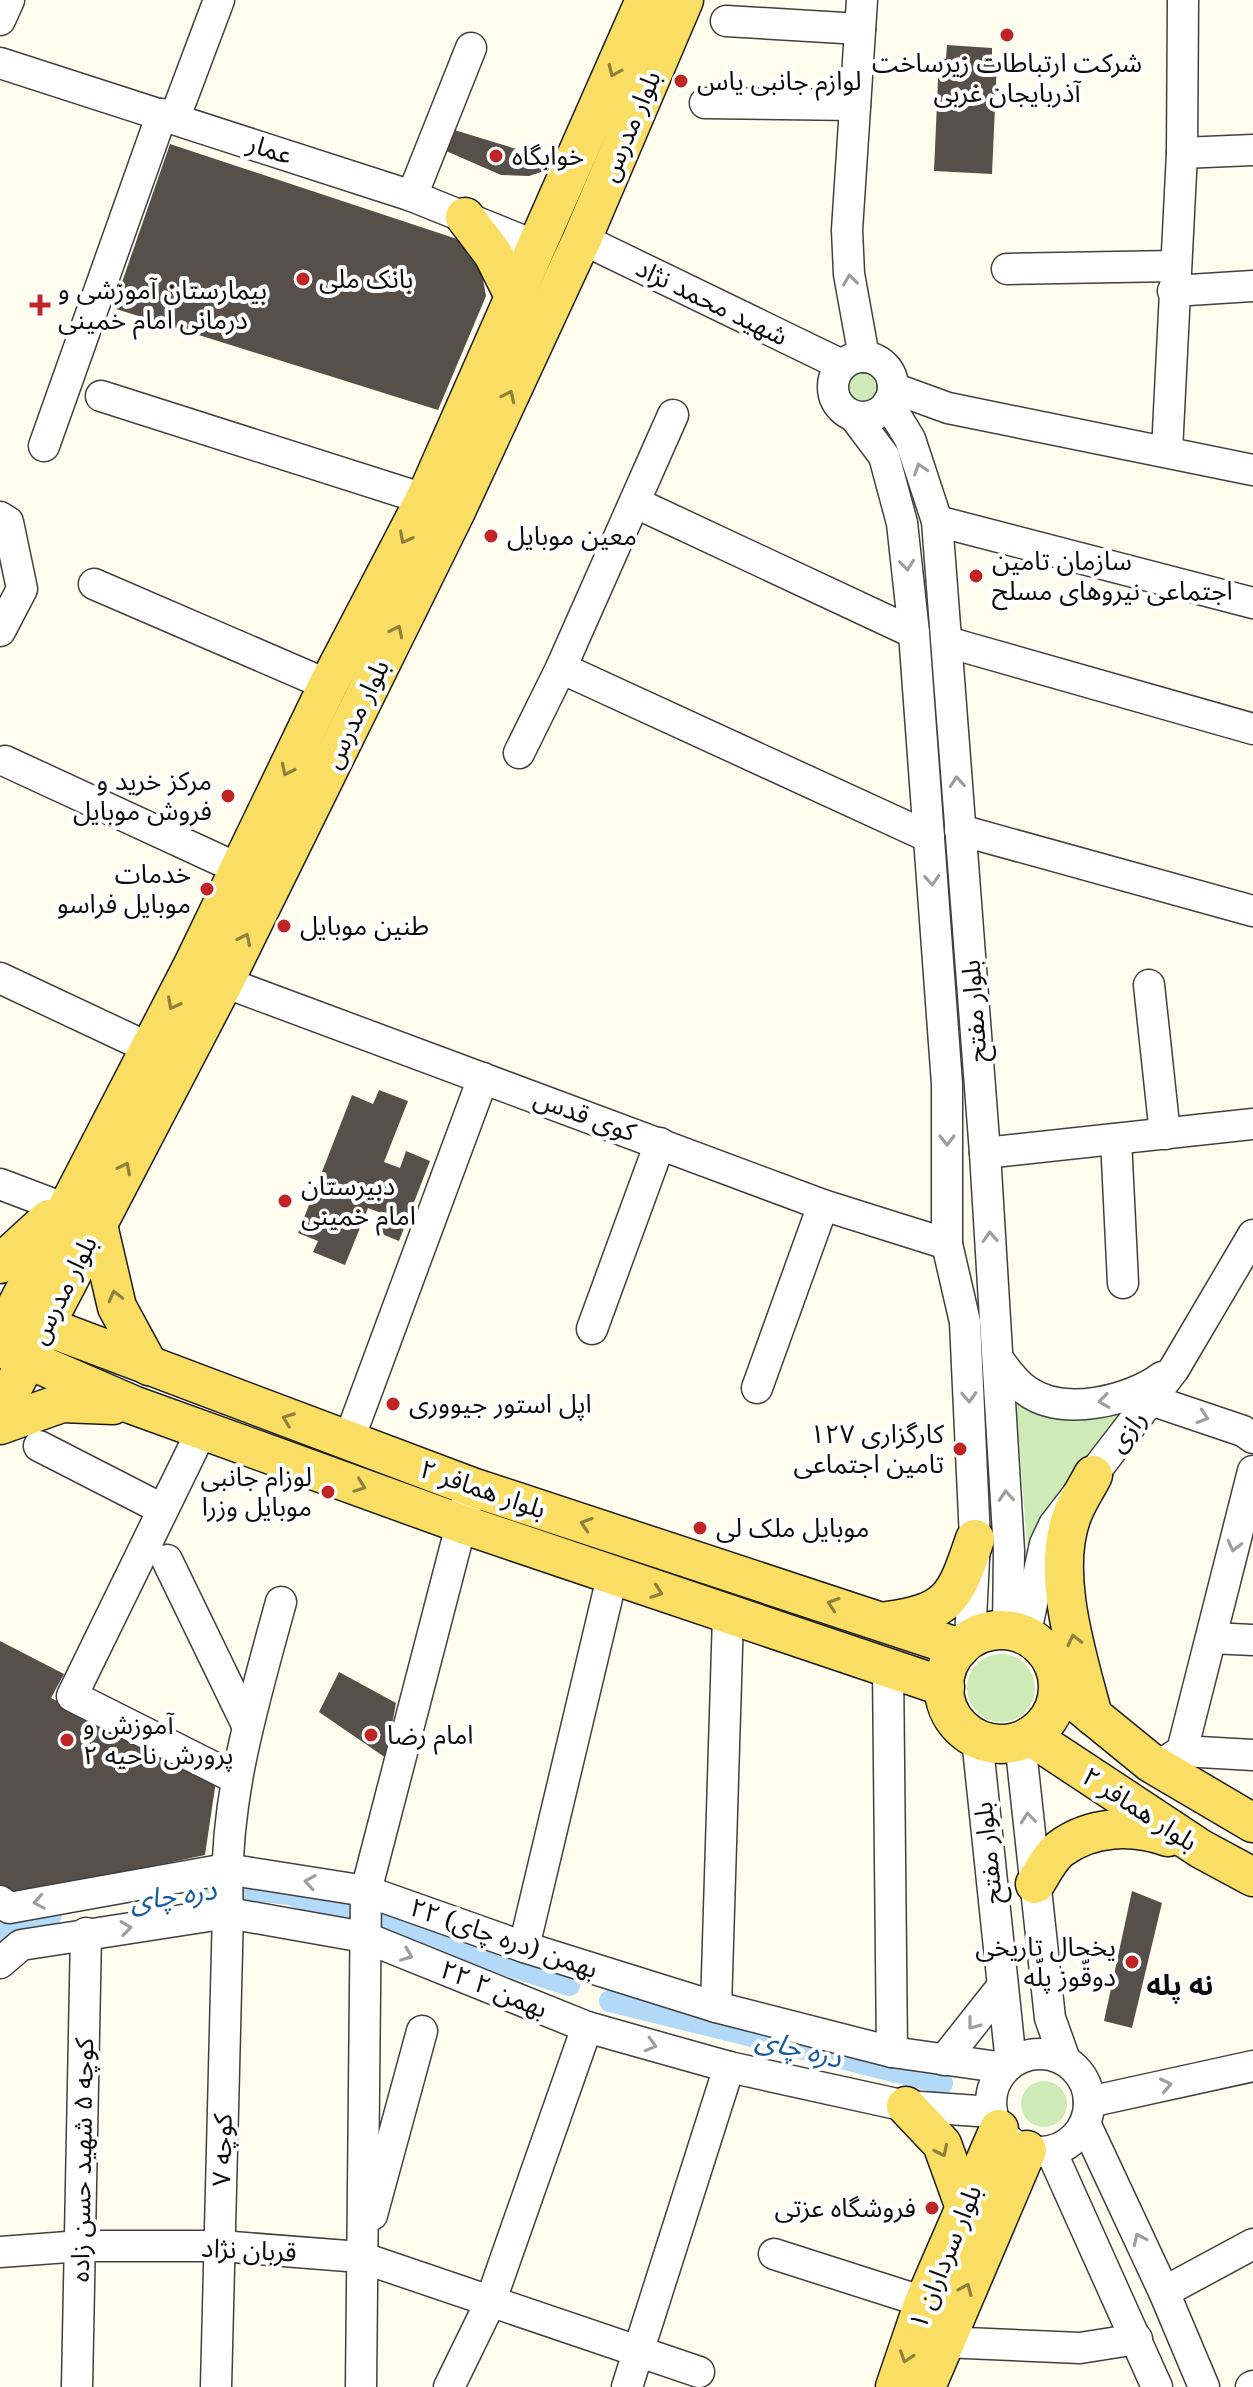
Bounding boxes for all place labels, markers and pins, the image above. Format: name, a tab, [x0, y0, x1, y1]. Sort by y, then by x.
marker: شرکت ارتباطات زیرساخت آذربایجان غربی	[998, 26, 1016, 44]
place label: شرکت ارتباطات زیرساخت آذربایجان غربی	[872, 44, 1142, 110]
place label: لوازم جانبی یاس	[697, 62, 862, 101]
marker: لوازم جانبی یاس	[672, 72, 690, 90]
place label: خوابگاه	[512, 137, 584, 173]
marker: خوابگاه	[487, 147, 505, 165]
place label: بانک ملی	[319, 260, 413, 296]
marker: بانک ملی	[294, 270, 312, 288]
place label: بیمارستان آموزشی و درمانی امام خمینی	[58, 271, 267, 340]
marker: بیمارستان آموزشی و درمانی امام خمینی	[29, 294, 51, 316]
place label: معین موبایل	[507, 517, 637, 553]
marker: معین موبایل	[482, 527, 500, 545]
place label: سازمان تامین اجتماعی نیروهای مسلح	[992, 542, 1233, 611]
marker: سازمان تامین اجتماعی نیروهای مسلح	[967, 567, 985, 585]
place label: مرکز خرید و فروش موبایل	[73, 762, 212, 828]
marker: مرکز خرید و فروش موبایل	[219, 787, 237, 805]
place label: خدمات موبایل فراسو	[57, 855, 191, 921]
marker: خدمات موبایل فراسو	[198, 880, 216, 898]
place label: طنین موبایل	[300, 907, 429, 943]
marker: طنین موبایل	[275, 917, 293, 935]
place label: دبیرستان امام خمینی	[301, 1167, 416, 1236]
marker: دبیرستان امام خمینی	[276, 1192, 294, 1210]
place label: اپل استور جيووری	[409, 1385, 592, 1421]
marker: اپل استور جيووری	[384, 1395, 402, 1413]
place label: کارگزاری ۱۲۷ تامین اجتماعی	[794, 1415, 944, 1481]
marker: کارگزاری ۱۲۷ تامین اجتماعی	[951, 1440, 969, 1458]
place label: لوزام جانبی موبایل وزرا	[201, 1458, 312, 1524]
marker: لوزام جانبی موبایل وزرا	[319, 1483, 337, 1501]
place label: موبایل ملک لی	[716, 1509, 869, 1545]
marker: موبایل ملک لی	[691, 1519, 709, 1537]
place label: آموزش و پرورش ناحیه ۲	[83, 1706, 234, 1772]
place label: امام رضا	[387, 1716, 474, 1755]
marker: امام رضا	[362, 1726, 380, 1744]
marker: آموزش و پرورش ناحیه ۲	[58, 1731, 76, 1749]
place label: یخچال تاریخی دوقّوز پلّه	[975, 1928, 1116, 1994]
marker: یخچال تاریخی دوقّوز پلّه	[1123, 1953, 1141, 1971]
place label: فروشگاه عزتی	[775, 2189, 916, 2225]
marker: فروشگاه عزتی	[923, 2199, 941, 2217]

